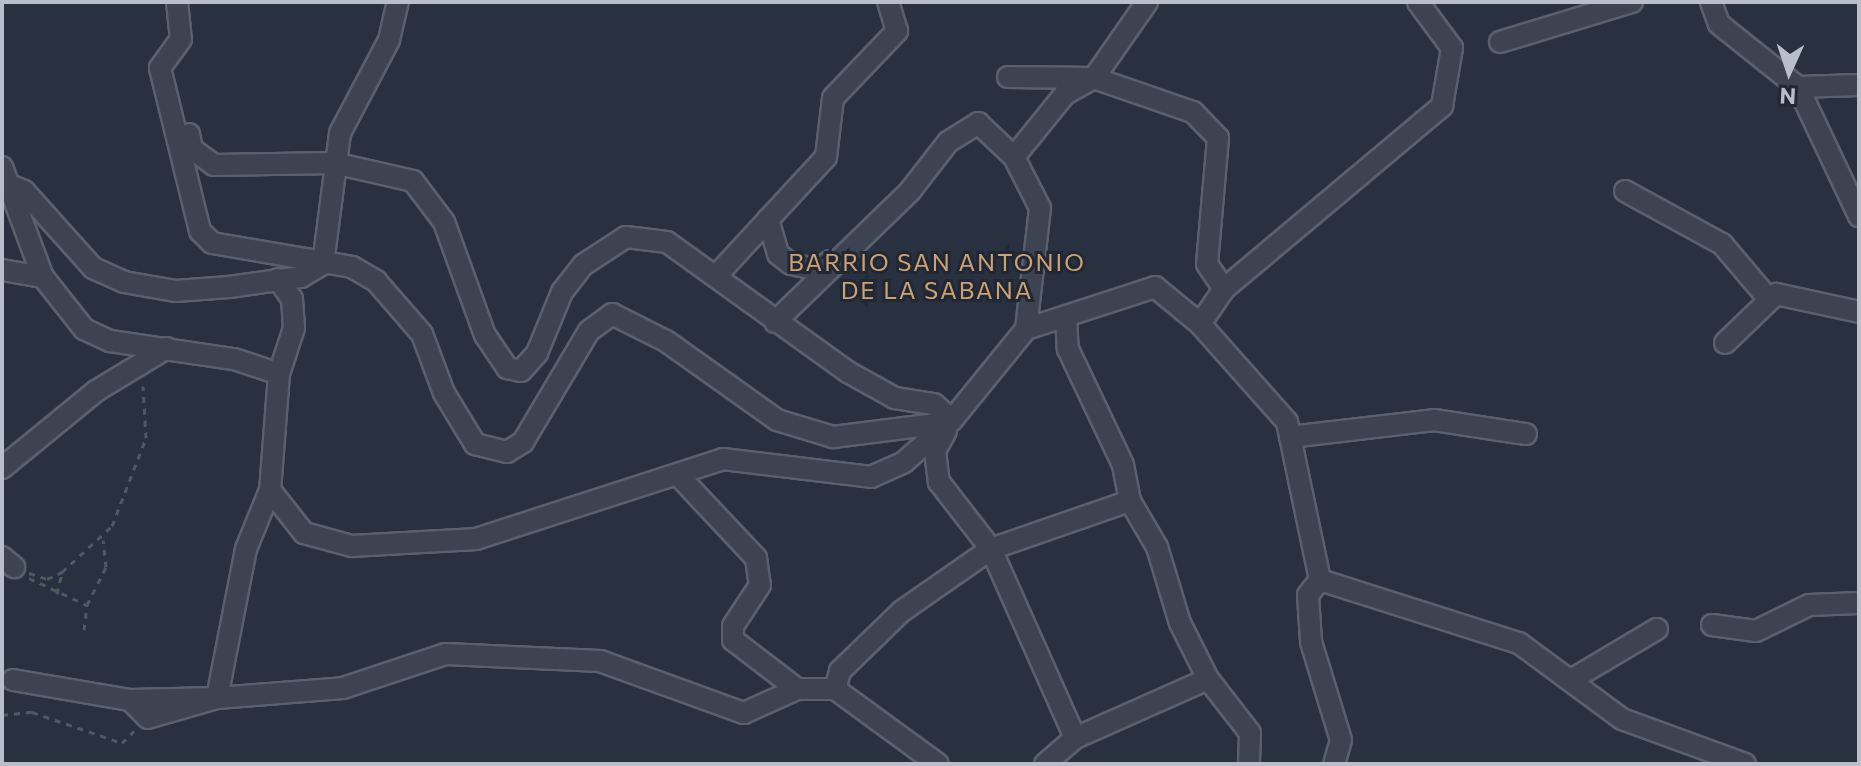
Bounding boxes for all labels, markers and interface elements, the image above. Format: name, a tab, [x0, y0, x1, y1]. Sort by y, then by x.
north arrow	[1749, 32, 1829, 112]
text: N	[1779, 83, 1797, 110]
district label: BARRIO SAN ANTONIO DE LA SABANA	[788, 248, 1086, 304]

